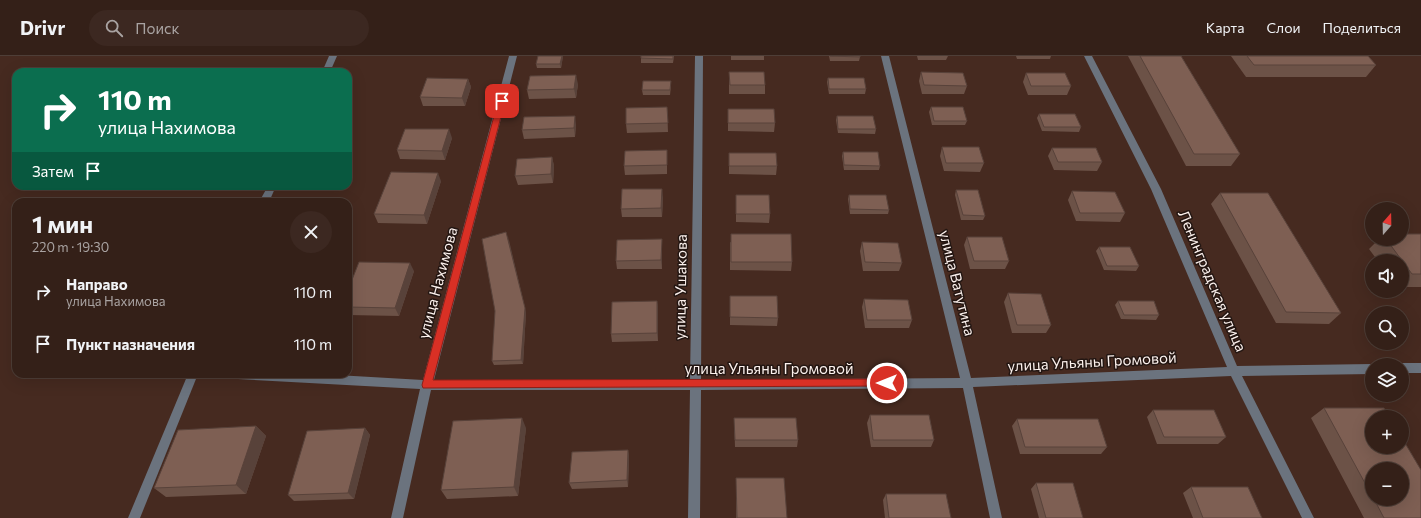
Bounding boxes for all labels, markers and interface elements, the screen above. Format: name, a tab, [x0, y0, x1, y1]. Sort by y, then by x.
search box	[89, 10, 369, 46]
text: Drivr	[20, 16, 65, 39]
icon: search	[103, 17, 125, 39]
text: Поиск	[135, 19, 179, 37]
text: Карта	[1206, 19, 1244, 36]
text: Слои	[1266, 19, 1301, 36]
text: Поделиться	[1323, 19, 1401, 36]
text: 110 m	[98, 82, 172, 116]
icon: right	[32, 84, 84, 136]
pin	[485, 84, 519, 118]
icon: arrive	[491, 90, 513, 112]
text: улица Нахимова	[98, 116, 236, 138]
icon: arrive	[82, 160, 104, 182]
text: Затем	[32, 162, 74, 180]
north arrow	[1365, 202, 1409, 246]
map controls	[1365, 202, 1409, 506]
street label: Ленинградская улица	[1175, 207, 1251, 354]
text: 1 мин	[32, 209, 93, 238]
button: close	[290, 211, 332, 253]
street label: улица Нахимова	[413, 225, 461, 341]
street label: улица Ватутина	[936, 228, 980, 337]
street label: улица Ушакова	[670, 234, 690, 340]
text: 220 m · 19:30	[32, 239, 109, 255]
button: sound	[1365, 254, 1409, 298]
text: Направо	[66, 275, 128, 293]
icon: right	[32, 281, 54, 303]
text: 110 m	[293, 283, 332, 301]
text: улица Нахимова	[66, 293, 166, 309]
button: search	[1365, 306, 1409, 350]
icon: arrive	[32, 333, 54, 355]
text: Пункт назначения	[66, 335, 195, 353]
text: 110 m	[293, 335, 332, 353]
street label: улица Ульяны Громовой	[1007, 348, 1177, 374]
button: layers	[1365, 358, 1409, 402]
street label: улица Ульяны Громовой	[684, 359, 854, 377]
position arrow	[866, 362, 908, 404]
button: +	[1365, 410, 1409, 454]
button: −	[1365, 462, 1409, 506]

